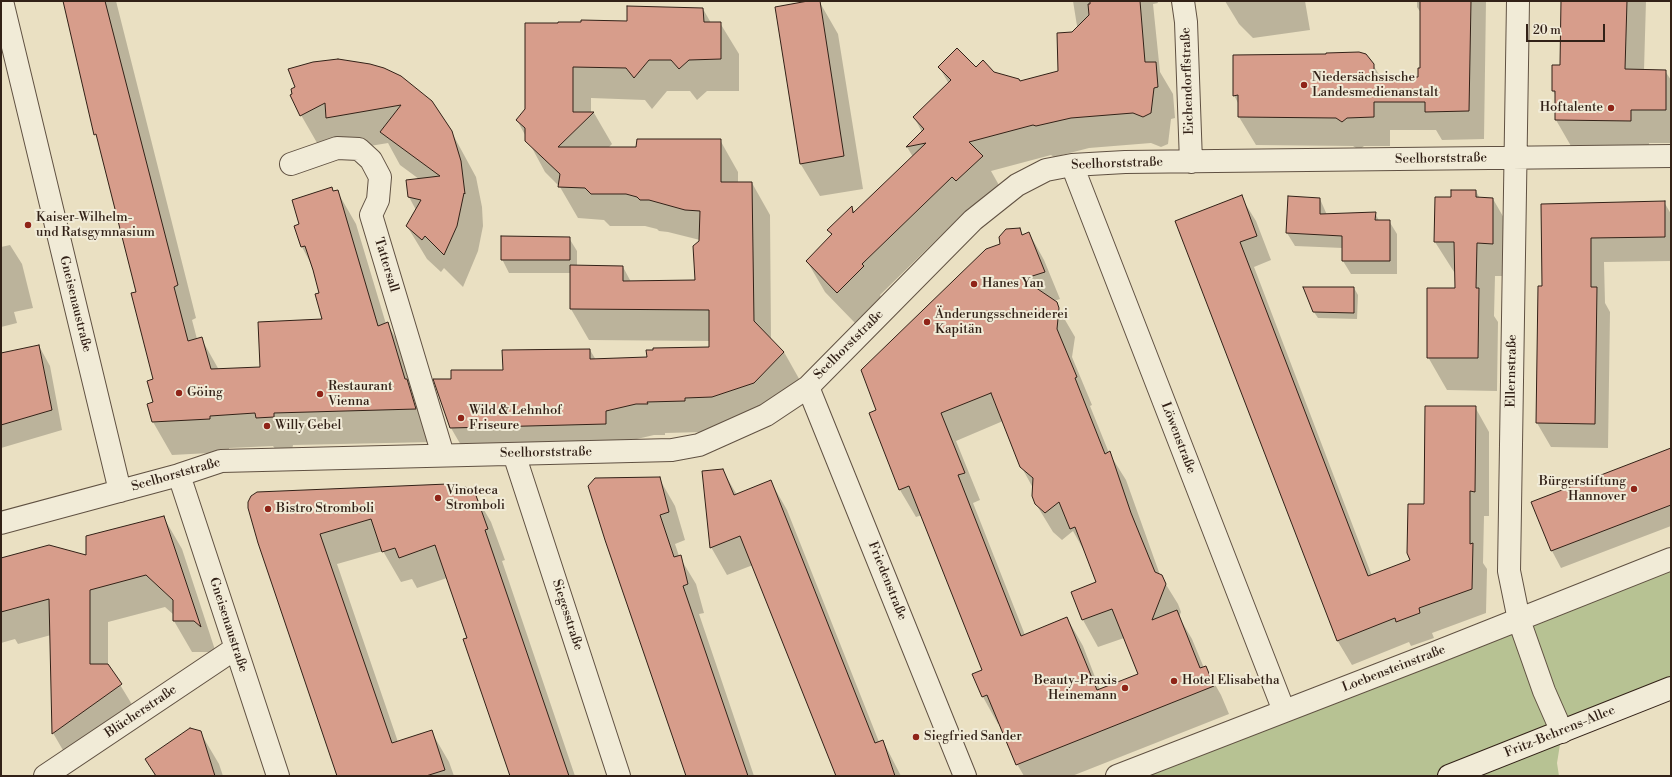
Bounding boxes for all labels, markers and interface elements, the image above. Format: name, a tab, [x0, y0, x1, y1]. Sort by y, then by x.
scale bar	[1528, 16, 1607, 42]
text: 20 m	[1533, 23, 1561, 38]
street label: Eichendorffstraße	[1178, 27, 1198, 135]
place label: Niedersächsische Landesmedienanstalt	[1312, 70, 1438, 101]
marker: Niedersächsische Landesmedienanstalt	[1299, 80, 1309, 90]
place label: Hoftalente	[1540, 100, 1603, 116]
marker: Hoftalente	[1606, 103, 1616, 113]
street label: Seelhorststraße	[1395, 150, 1487, 168]
street label: Seelhorststraße	[1071, 155, 1163, 173]
place label: Kaiser-Wilhelm- und Ratsgymnasium	[36, 210, 155, 241]
marker: Kaiser-Wilhelm- und Ratsgymnasium	[23, 220, 33, 230]
street label: Tattersall	[370, 236, 402, 294]
street label: Gneisenaustraße	[56, 254, 94, 354]
place label: Hanes Yan	[982, 276, 1044, 292]
marker: Hanes Yan	[969, 279, 979, 289]
street label: Seelhorststraße	[811, 307, 887, 383]
place label: Änderungsschneiderei Kapitän	[935, 307, 1068, 338]
marker: Änderungsschneiderei Kapitän	[922, 317, 932, 327]
street label: Ellernstraße	[1504, 334, 1520, 408]
place label: Restaurant Vienna	[328, 379, 393, 410]
place label: Göing	[187, 385, 223, 401]
marker: Göing	[174, 388, 184, 398]
marker: Restaurant Vienna	[315, 389, 325, 399]
street label: Löwenstraße	[1157, 400, 1199, 476]
place label: Wild & Lehnhof Friseure	[469, 403, 562, 434]
marker: Wild & Lehnhof Friseure	[456, 413, 466, 423]
place label: Willy Gebel	[275, 418, 341, 434]
marker: Willy Gebel	[262, 421, 272, 431]
street label: Seelhorststraße	[500, 444, 592, 462]
street label: Seelhorststraße	[130, 455, 222, 495]
place label: Bürgerstiftung Hannover	[1539, 474, 1626, 505]
place label: Vinoteca Stromboli	[446, 483, 505, 514]
marker: Bürgerstiftung Hannover	[1629, 484, 1639, 494]
marker: Vinoteca Stromboli	[433, 493, 443, 503]
place label: Bistro Stromboli	[276, 501, 374, 517]
marker: Bistro Stromboli	[263, 504, 273, 514]
street label: Friedenstraße	[864, 539, 910, 623]
street label: Gneisenaustraße	[205, 576, 251, 674]
street label: Siegesstraße	[548, 578, 586, 652]
street label: Loebensteinstraße	[1340, 642, 1448, 696]
place label: Beauty-Praxis Heinemann	[1034, 673, 1117, 704]
place label: Hotel Elisabetha	[1182, 673, 1280, 689]
marker: Hotel Elisabetha	[1169, 676, 1179, 686]
street label: Blücherstraße	[102, 682, 180, 742]
marker: Beauty-Praxis Heinemann	[1120, 683, 1130, 693]
street label: Fritz-Behrens-Allee	[1502, 703, 1618, 761]
place label: Siegfried Sander	[924, 729, 1022, 745]
marker: Siegfried Sander	[911, 732, 921, 742]

